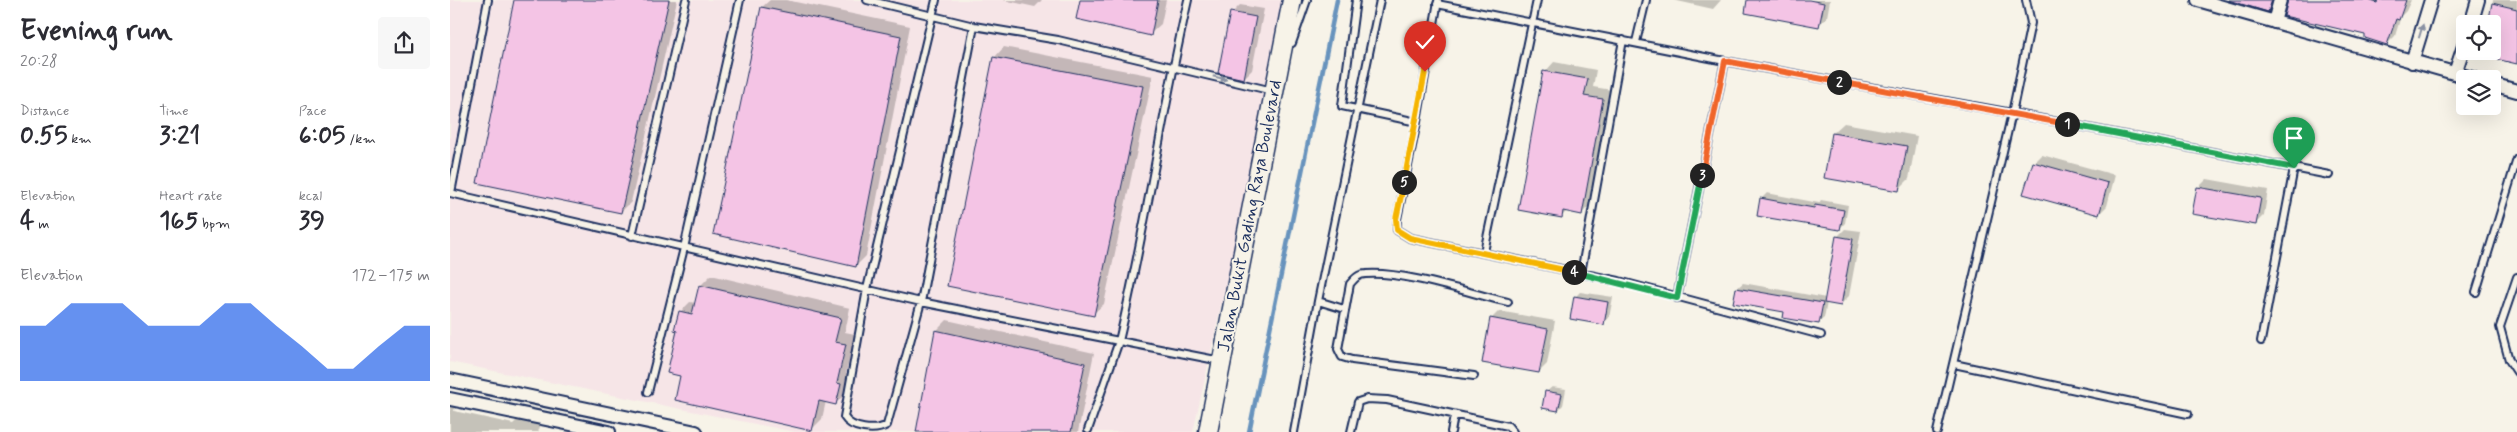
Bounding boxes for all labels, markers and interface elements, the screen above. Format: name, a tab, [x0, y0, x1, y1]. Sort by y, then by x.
text: Evening run	[20, 13, 173, 50]
map controls	[2456, 15, 2501, 115]
button: locate	[2456, 15, 2501, 60]
button: share	[378, 17, 430, 69]
pin	[1404, 21, 1446, 72]
one-way arrow	[2418, 24, 2426, 39]
icon: check	[1411, 28, 1439, 56]
text: 20:28	[20, 51, 58, 72]
pin: 2	[1826, 70, 1852, 94]
button: layers	[2456, 70, 2501, 115]
text: 2	[1836, 73, 1843, 91]
one-way arrow	[1212, 74, 1227, 82]
street label: Jalan Bukit Gading Raya Boulevard	[1212, 78, 1288, 354]
text: Distance	[20, 102, 69, 120]
text: Time	[159, 102, 189, 120]
text: Pace	[299, 102, 327, 120]
pin: 1	[2054, 112, 2080, 136]
text: 1	[2064, 115, 2071, 133]
pin	[2273, 117, 2315, 168]
text: 0.55	[20, 120, 68, 153]
text: 3:21	[159, 120, 200, 153]
text: 6:05	[299, 120, 345, 153]
icon: arrive	[2280, 124, 2308, 152]
text: km	[68, 130, 92, 148]
text: /km	[345, 130, 376, 148]
pin: 3	[1690, 162, 1714, 188]
text: 3	[1699, 166, 1706, 184]
pin: 5	[1392, 170, 1416, 194]
text: 5	[1400, 173, 1409, 191]
text: Elevation	[20, 187, 75, 205]
text: Heart rate	[159, 187, 222, 205]
text: kcal	[299, 187, 322, 205]
text: 4	[20, 205, 35, 238]
text: 165	[159, 205, 198, 238]
text: 39	[299, 205, 325, 238]
text: m	[35, 215, 50, 233]
text: bpm	[198, 215, 230, 233]
pin: 4	[1562, 260, 1586, 284]
text: 4	[1570, 263, 1579, 281]
text: Elevation	[20, 265, 83, 286]
text: 172–175 m	[352, 265, 430, 286]

